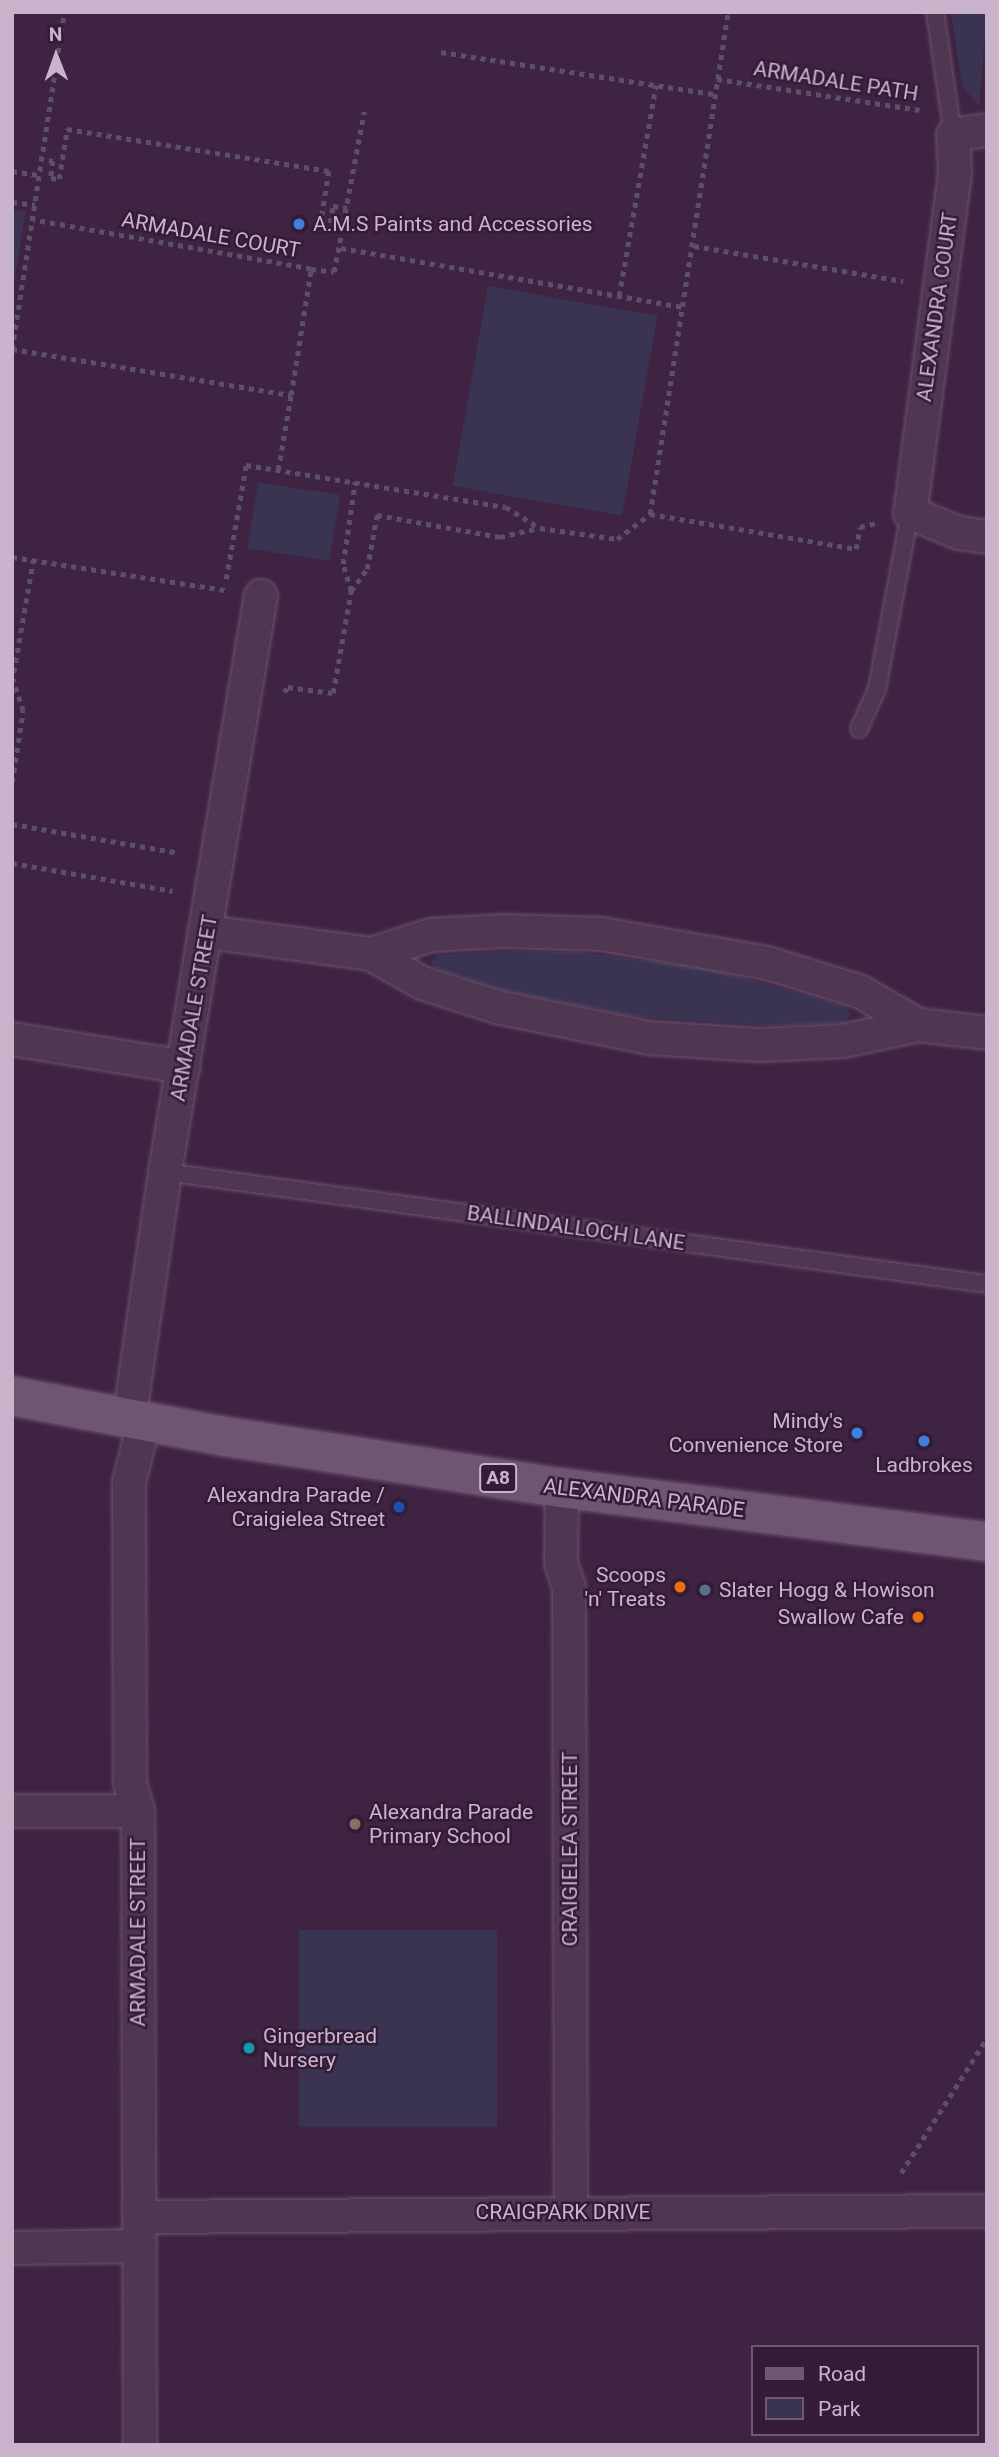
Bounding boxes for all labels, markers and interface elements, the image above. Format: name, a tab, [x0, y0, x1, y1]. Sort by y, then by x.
north arrow	[21, 21, 91, 91]
text: N	[49, 23, 63, 46]
street label: ARMADALE PATH	[752, 56, 920, 106]
street label: ARMADALE COURT	[120, 207, 302, 263]
place label: A.M.S Paints and Accessories	[313, 211, 593, 237]
street label: ALEXANDRA COURT	[911, 211, 963, 403]
marker: A.M.S Paints and Accessories	[291, 216, 307, 232]
street label: ARMADALE STREET	[165, 913, 223, 1103]
street label: BALLINDALLOCH LANE	[465, 1200, 687, 1256]
place label: Mindy's Convenience Store	[669, 1408, 843, 1458]
marker: Mindy's Convenience Store	[849, 1425, 865, 1441]
marker: Ladbrokes	[916, 1433, 932, 1449]
place label: Ladbrokes	[875, 1452, 973, 1478]
road number: A8	[479, 1462, 517, 1494]
street label: ALEXANDRA PARADE	[542, 1473, 746, 1523]
place label: Alexandra Parade / Craigielea Street	[207, 1482, 385, 1532]
marker: Alexandra Parade / Craigielea Street	[391, 1499, 407, 1515]
place label: Scoops 'n' Treats	[584, 1562, 666, 1612]
place label: Slater Hogg & Howison	[719, 1577, 935, 1603]
marker: Scoops 'n' Treats	[672, 1579, 688, 1595]
marker: Slater Hogg & Howison	[697, 1582, 713, 1598]
place label: Swallow Cafe	[778, 1604, 904, 1630]
marker: Swallow Cafe	[910, 1609, 926, 1625]
street label: CRAIGIELEA STREET	[557, 1752, 583, 1946]
place label: Alexandra Parade Primary School	[369, 1799, 533, 1849]
marker: Alexandra Parade Primary School	[347, 1816, 363, 1832]
street label: ARMADALE STREET	[125, 1837, 151, 2027]
place label: Gingerbread Nursery	[263, 2023, 377, 2073]
marker: Gingerbread Nursery	[241, 2040, 257, 2056]
street label: CRAIGPARK DRIVE	[476, 2199, 650, 2225]
legend	[750, 2345, 978, 2436]
text: Road	[818, 2362, 866, 2386]
text: Park	[818, 2397, 860, 2421]

